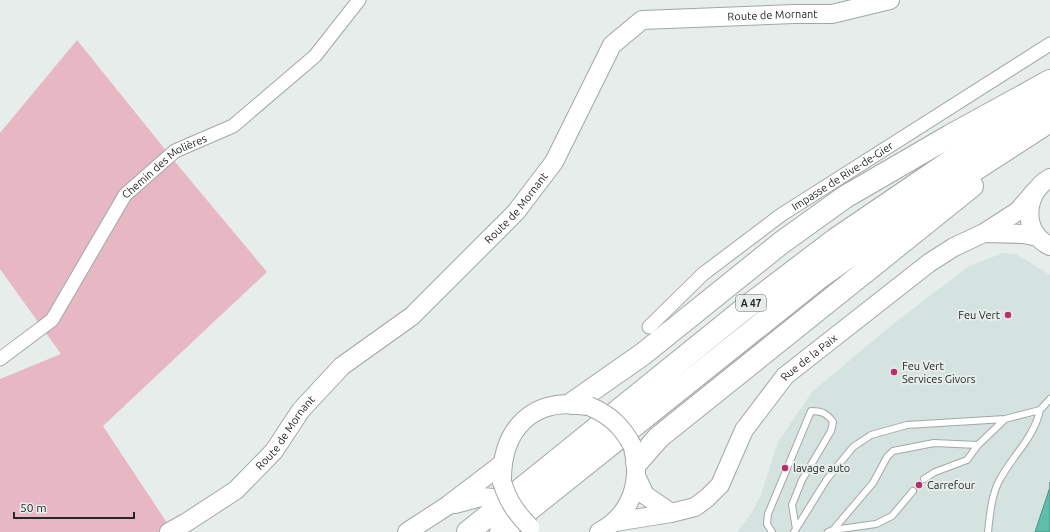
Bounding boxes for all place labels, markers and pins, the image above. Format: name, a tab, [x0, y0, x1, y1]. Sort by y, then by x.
place label: Feu Vert	[958, 309, 1001, 321]
marker: Feu Vert	[1003, 310, 1013, 320]
place label: Feu Vert Services Givors	[902, 360, 976, 385]
marker: Feu Vert Services Givors	[889, 367, 899, 377]
place label: lavage auto	[793, 462, 850, 474]
marker: lavage auto	[780, 463, 790, 473]
place label: Carrefour	[927, 479, 976, 491]
marker: Carrefour	[914, 480, 924, 490]

